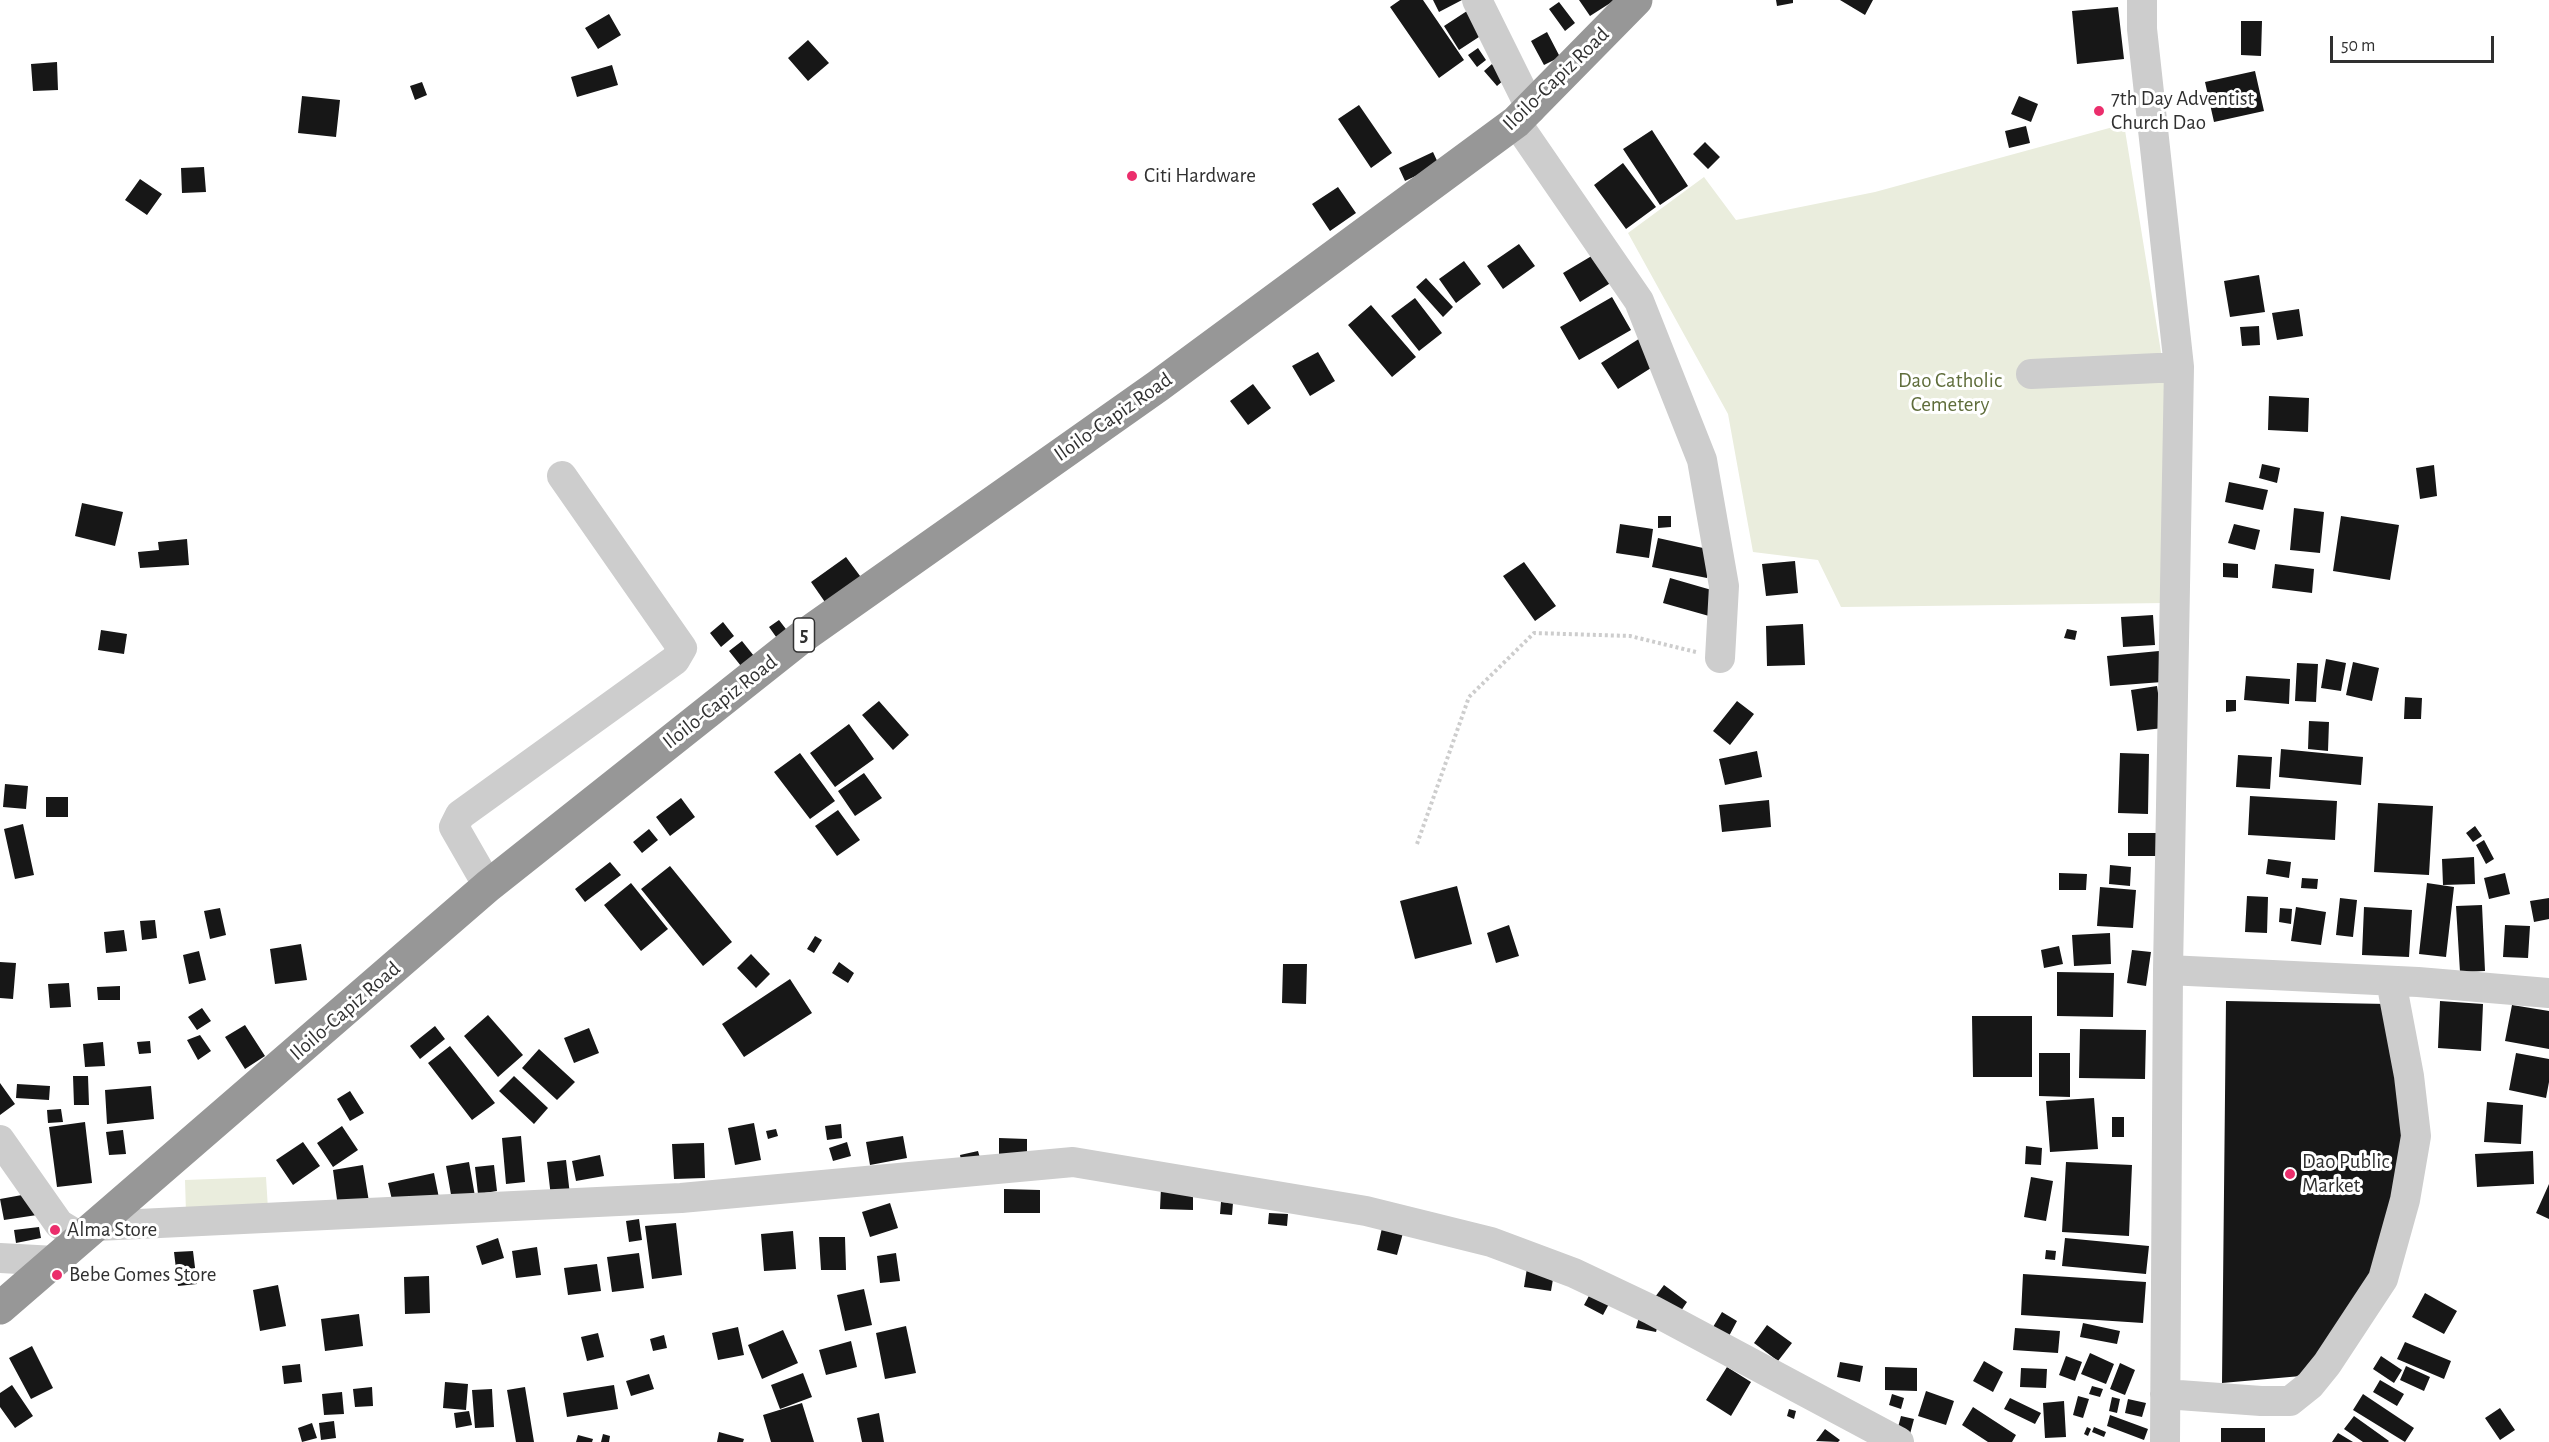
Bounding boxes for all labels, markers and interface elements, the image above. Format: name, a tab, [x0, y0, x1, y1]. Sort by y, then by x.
street label: Iloilo-Capiz Road	[1497, 22, 1615, 136]
scale bar	[2333, 24, 2496, 62]
text: 50 m	[2341, 37, 2375, 55]
place label: 7th Day Adventist Church Dao	[2111, 86, 2254, 136]
marker: 7th Day Adventist Church Dao	[2092, 104, 2106, 118]
place label: Citi Hardware	[1144, 163, 1256, 189]
marker: Citi Hardware	[1125, 169, 1139, 183]
street label: Iloilo-Capiz Road	[1049, 367, 1177, 467]
park label: Dao Catholic Cemetery	[1898, 368, 2002, 418]
road number: 5	[794, 618, 814, 652]
street label: Iloilo-Capiz Road	[658, 649, 782, 755]
street label: Iloilo-Capiz Road	[285, 956, 405, 1066]
place label: Dao Public Market	[2302, 1149, 2390, 1199]
marker: Dao Public Market	[2283, 1167, 2297, 1181]
place label: Alma Store	[67, 1217, 157, 1243]
marker: Alma Store	[48, 1223, 62, 1237]
place label: Bebe Gomes Store	[69, 1262, 217, 1288]
marker: Bebe Gomes Store	[50, 1268, 64, 1282]

